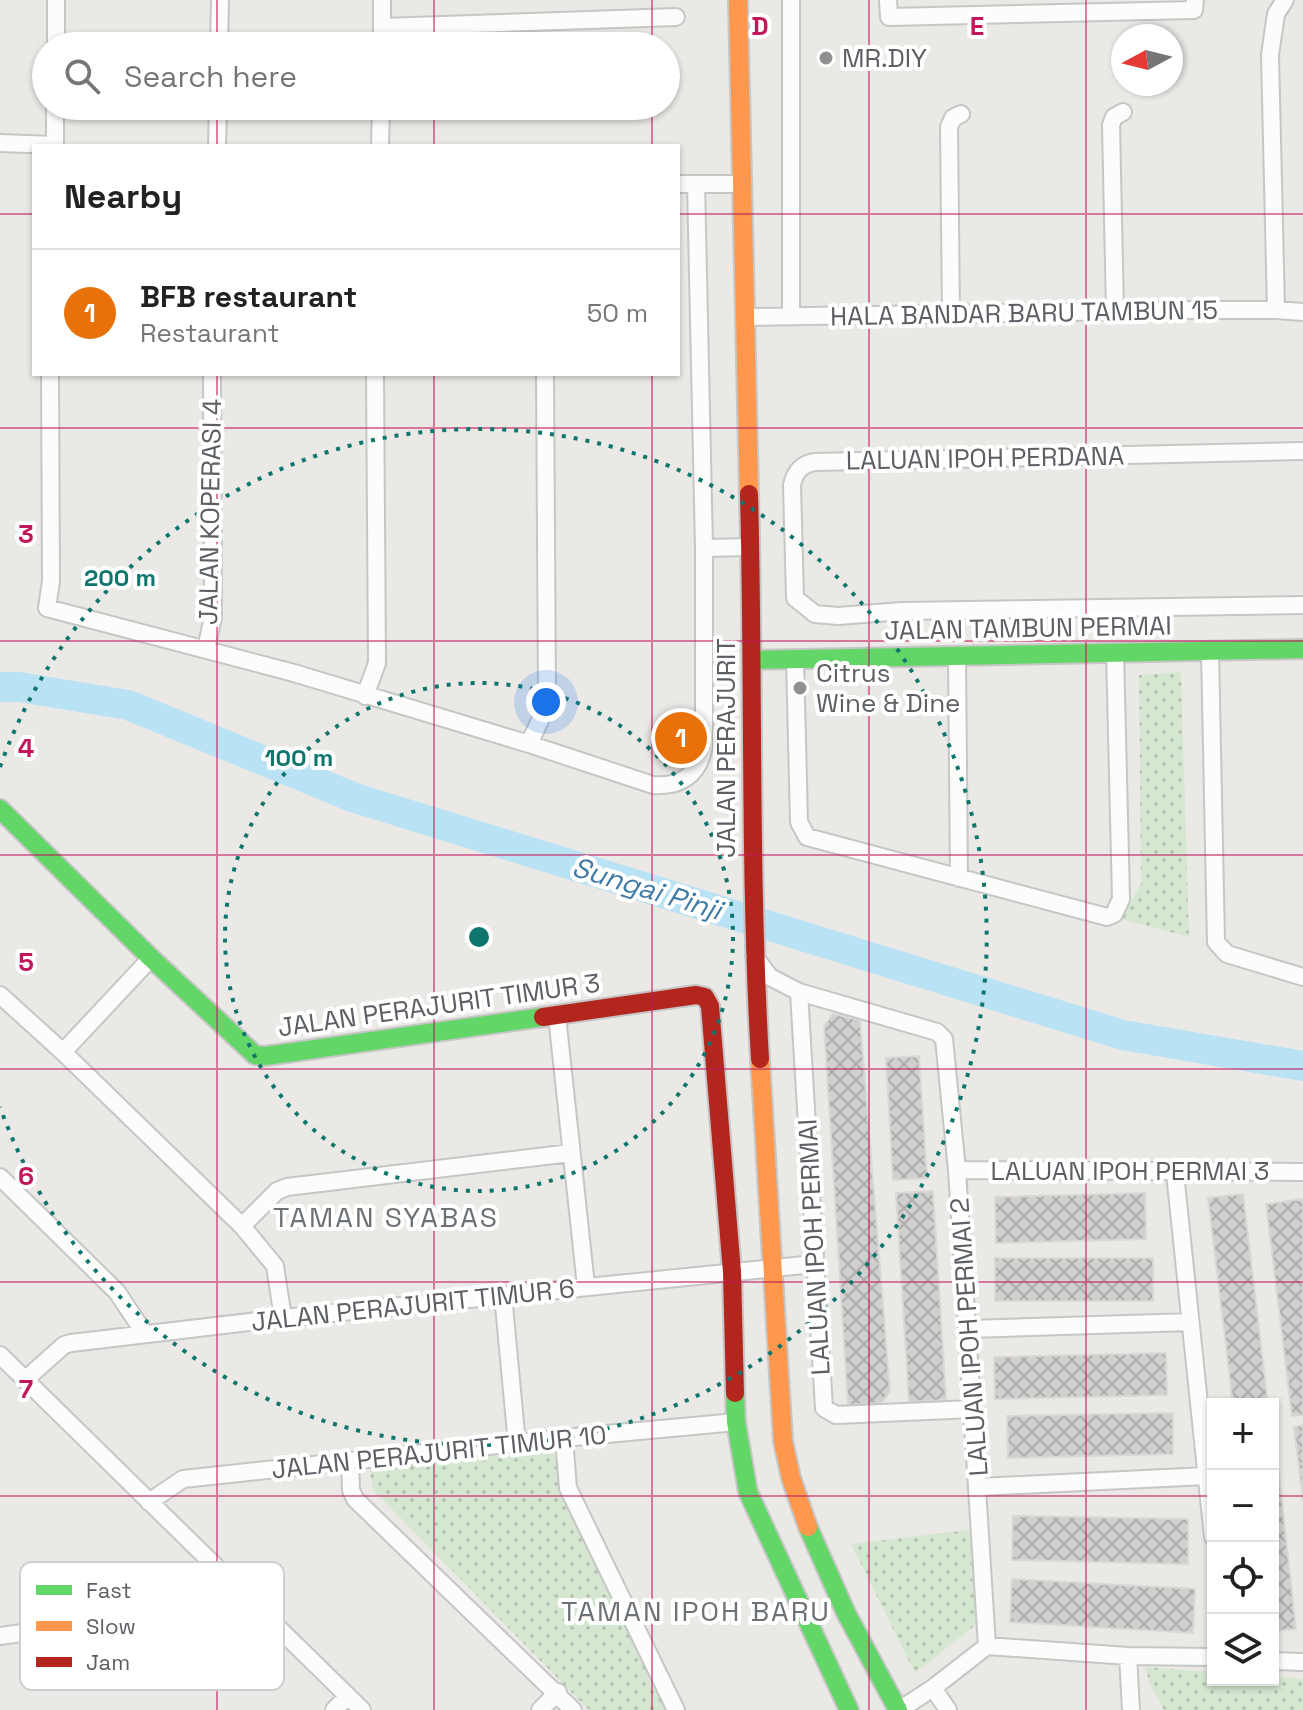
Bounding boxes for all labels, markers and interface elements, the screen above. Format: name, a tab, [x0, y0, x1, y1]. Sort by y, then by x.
text: D	[751, 9, 769, 43]
text: E	[970, 9, 984, 43]
north arrow	[1111, 24, 1183, 96]
search box	[32, 32, 680, 120]
place label: MR.DIY	[842, 41, 927, 75]
marker: MR.DIY	[817, 49, 835, 67]
icon: search	[60, 54, 104, 98]
text: Search here	[124, 57, 297, 96]
text: Nearby	[64, 175, 182, 218]
text: BFB restaurant	[140, 277, 357, 316]
street label: HALA BANDAR BARU TAMBUN 15	[830, 293, 1218, 333]
text: 1	[84, 296, 96, 330]
text: 50 m	[587, 296, 648, 330]
text: Restaurant	[140, 316, 279, 350]
street label: JALAN KOPERASI 4	[191, 399, 229, 625]
street label: LALUAN IPOH PERDANA	[845, 439, 1125, 477]
text: 3	[18, 517, 34, 551]
text: 200 m	[84, 562, 156, 593]
street label: JALAN TAMBUN PERMAI	[884, 608, 1172, 648]
street label: JALAN PERAJURIT	[709, 638, 743, 858]
place label: Citrus Wine & Dine	[816, 656, 960, 720]
marker: Citrus Wine & Dine	[791, 679, 809, 697]
your location	[526, 682, 566, 722]
pin: 1	[655, 708, 707, 768]
text: 4	[18, 731, 34, 765]
text: 100 m	[265, 742, 333, 773]
water label: Sungai Pinji	[568, 848, 729, 929]
centre of rings	[465, 923, 493, 951]
text: 5	[18, 945, 34, 979]
street label: JALAN PERAJURIT TIMUR 3	[276, 966, 602, 1044]
street label: LALUAN IPOH PERMAI	[790, 1118, 838, 1376]
street label: LALUAN IPOH PERMAI 3	[990, 1154, 1270, 1188]
text: 6	[18, 1159, 34, 1193]
street label: LALUAN IPOH PERMAI 2	[942, 1197, 996, 1477]
district label: TAMAN SYABAS	[273, 1199, 499, 1235]
street label: JALAN PERAJURIT TIMUR 6	[250, 1271, 576, 1339]
text: 7	[19, 1372, 33, 1406]
map controls	[1207, 1398, 1279, 1686]
button: +	[1207, 1398, 1279, 1470]
street label: JALAN PERAJURIT TIMUR 10	[270, 1417, 608, 1487]
button: −	[1207, 1470, 1279, 1542]
button: locate	[1207, 1542, 1279, 1614]
legend	[20, 1562, 284, 1690]
text: Fast	[86, 1576, 132, 1604]
district label: TAMAN IPOH BARU	[561, 1593, 831, 1629]
text: Slow	[86, 1612, 136, 1640]
button: layers	[1207, 1614, 1279, 1686]
text: Jam	[86, 1648, 130, 1676]

